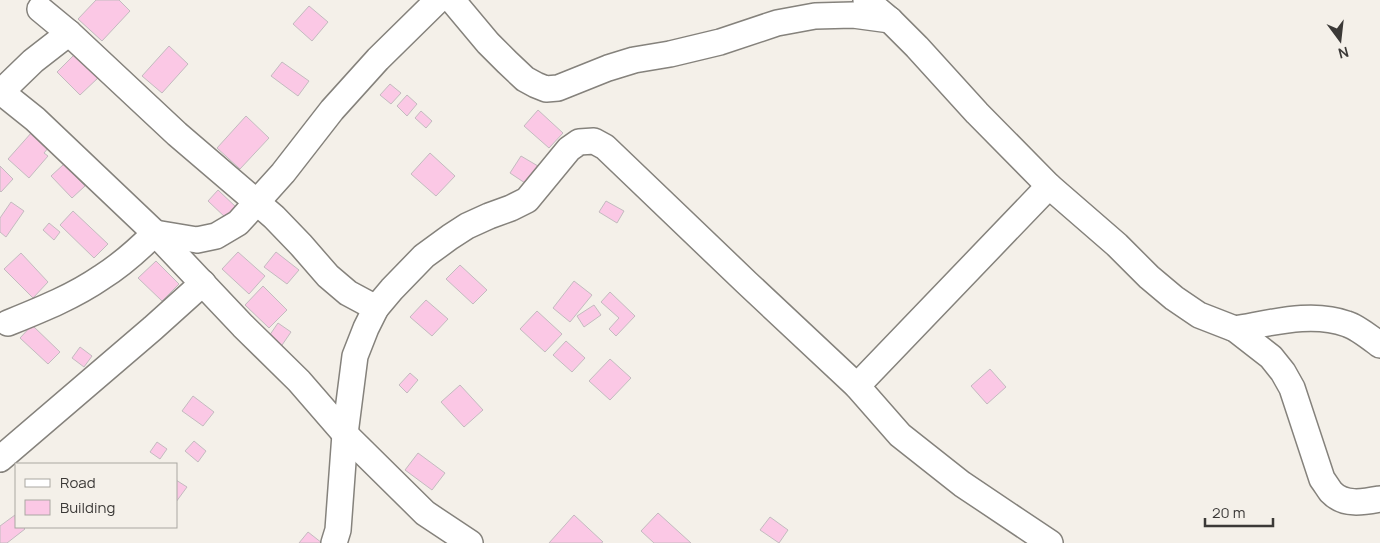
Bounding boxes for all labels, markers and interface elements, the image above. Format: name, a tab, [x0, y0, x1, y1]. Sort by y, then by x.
north arrow	[1315, 15, 1365, 65]
text: N	[1336, 43, 1351, 64]
legend	[15, 463, 178, 528]
text: Road	[60, 472, 96, 493]
scale bar	[1205, 496, 1272, 528]
text: Building	[60, 497, 115, 518]
text: 20 m	[1212, 502, 1245, 523]

